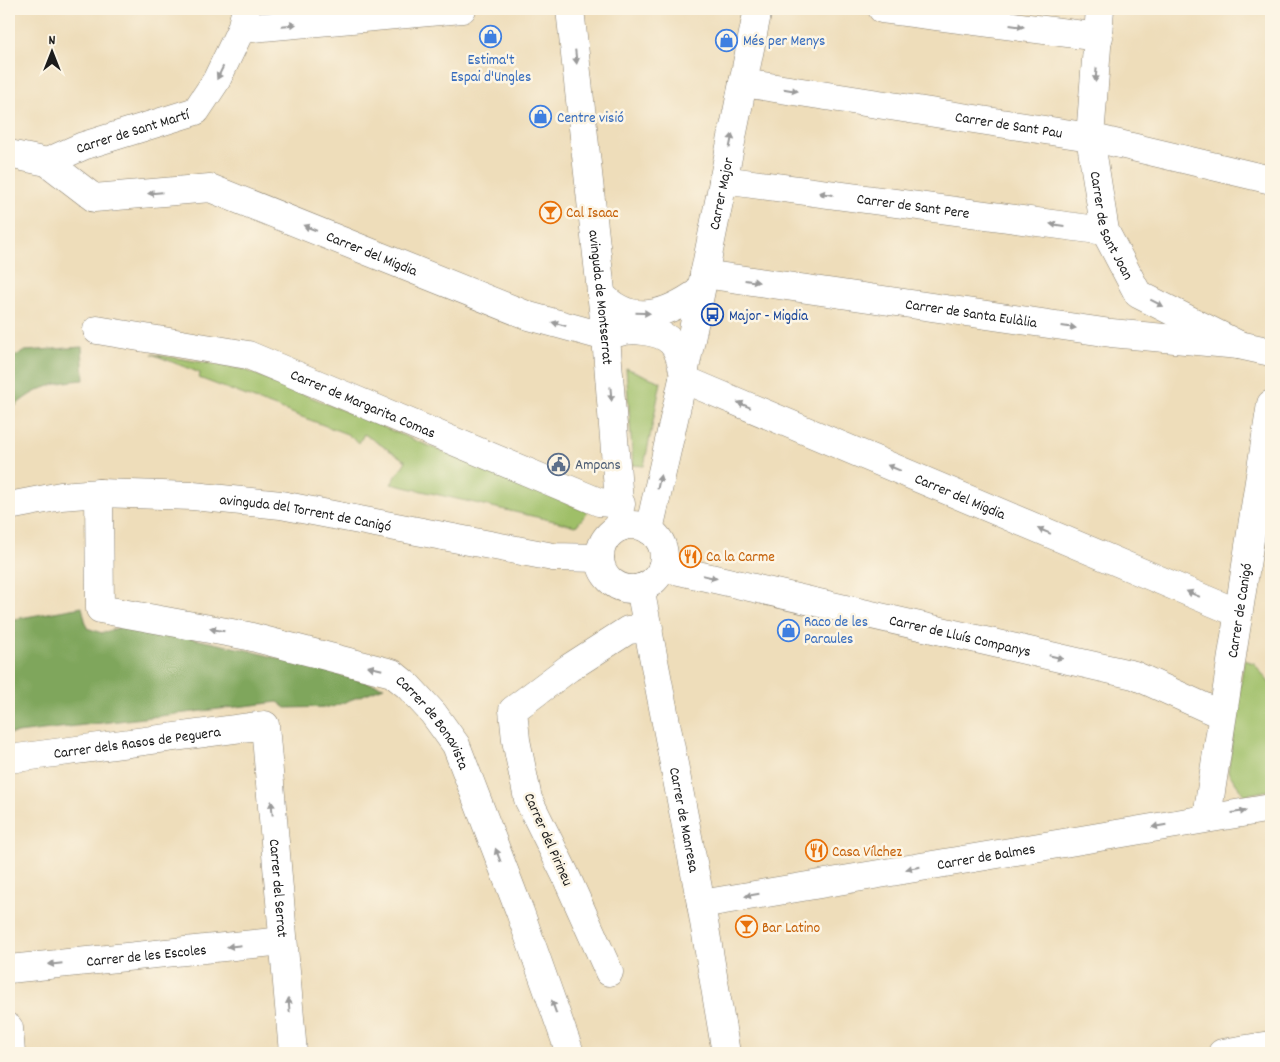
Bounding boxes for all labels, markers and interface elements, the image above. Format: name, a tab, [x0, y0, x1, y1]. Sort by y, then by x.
one-way arrow	[281, 20, 297, 28]
one-way arrow	[1009, 22, 1025, 30]
shop icon: Estima't Espai d'Ungles	[479, 24, 503, 48]
north arrow	[28, 28, 78, 78]
shop icon: Més per Menys	[715, 28, 739, 52]
text: N	[49, 31, 56, 51]
place label: Més per Menys	[743, 31, 825, 53]
place label: Estima't Espai d'Ungles	[451, 50, 531, 89]
one-way arrow	[572, 50, 580, 66]
one-way arrow	[215, 66, 223, 80]
one-way arrow	[1091, 67, 1099, 83]
one-way arrow	[783, 87, 799, 95]
street label: Carrer de Sant Martí	[73, 104, 194, 161]
shop icon: Centre visió	[529, 105, 553, 129]
street label: Carrer de Sant Pau	[953, 107, 1064, 146]
place label: Centre visió	[557, 108, 624, 130]
one-way arrow	[727, 133, 735, 148]
street label: Carrer Major	[704, 155, 741, 232]
street label: Carrer de Sant Joan	[1083, 170, 1138, 284]
one-way arrow	[147, 189, 163, 197]
street label: Carrer de Sant Pere	[855, 189, 971, 226]
one-way arrow	[818, 190, 834, 198]
bar icon: Cal Isaac	[538, 200, 562, 224]
place label: Cal Isaac	[566, 203, 619, 225]
one-way arrow	[1048, 221, 1064, 229]
one-way arrow	[302, 224, 317, 232]
street label: Carrer del Migdia	[322, 227, 421, 283]
street label: avinguda de Montserrat	[581, 229, 617, 366]
one-way arrow	[745, 277, 761, 285]
street label: Carrer de Santa Eulàlia	[904, 294, 1039, 335]
one-way arrow	[1150, 299, 1165, 307]
bus stop icon: Major - Migdia	[701, 303, 725, 327]
place label: Major - Migdia	[729, 306, 809, 328]
one-way arrow	[636, 309, 652, 317]
one-way arrow	[551, 320, 566, 328]
one-way arrow	[1061, 323, 1077, 331]
street label: Carrer de Margarita Comas	[286, 365, 438, 445]
one-way arrow	[607, 387, 615, 403]
one-way arrow	[737, 400, 751, 408]
public building icon: Ampans	[547, 452, 571, 476]
place label: Ampans	[575, 455, 621, 477]
one-way arrow	[886, 464, 901, 472]
street label: Carrer del Migdia	[911, 469, 1009, 527]
one-way arrow	[656, 474, 664, 490]
street label: avinguda del Torrent de Canigó	[219, 490, 393, 539]
one-way arrow	[1036, 527, 1051, 535]
restaurant icon: Ca la Carme	[678, 544, 702, 568]
place label: Ca la Carme	[706, 547, 775, 569]
street label: Carrer de Canigó	[1223, 561, 1259, 660]
one-way arrow	[702, 573, 717, 581]
one-way arrow	[1186, 590, 1200, 598]
street label: Carrer de Lluís Companys	[887, 610, 1033, 664]
place label: Raco de les Paraules	[804, 612, 868, 651]
shop icon: Raco de les Paraules	[776, 618, 800, 642]
one-way arrow	[208, 626, 224, 634]
one-way arrow	[1048, 653, 1063, 661]
one-way arrow	[367, 664, 382, 672]
street label: Carrer de Bonavista	[390, 671, 474, 774]
street label: Carrer dels Rasos de Peguera	[52, 722, 223, 766]
street label: Carrer de Manresa	[662, 766, 704, 875]
street label: Carrer del Pirineu	[517, 790, 577, 890]
one-way arrow	[268, 800, 276, 816]
one-way arrow	[1231, 808, 1247, 816]
one-way arrow	[1151, 822, 1167, 830]
street label: Carrer del Serrat	[262, 838, 292, 939]
restaurant icon: Casa Vílchez	[804, 839, 828, 863]
street label: Carrer de Balmes	[936, 839, 1037, 877]
place label: Casa Vílchez	[832, 842, 902, 864]
one-way arrow	[494, 847, 502, 862]
one-way arrow	[904, 864, 920, 872]
one-way arrow	[744, 892, 760, 900]
bar icon: Bar Latino	[734, 915, 758, 939]
place label: Bar Latino	[762, 918, 821, 940]
street label: Carrer de les Escoles	[85, 940, 208, 974]
one-way arrow	[226, 942, 242, 950]
one-way arrow	[47, 960, 63, 968]
one-way arrow	[284, 996, 292, 1012]
one-way arrow	[550, 1000, 557, 1015]

